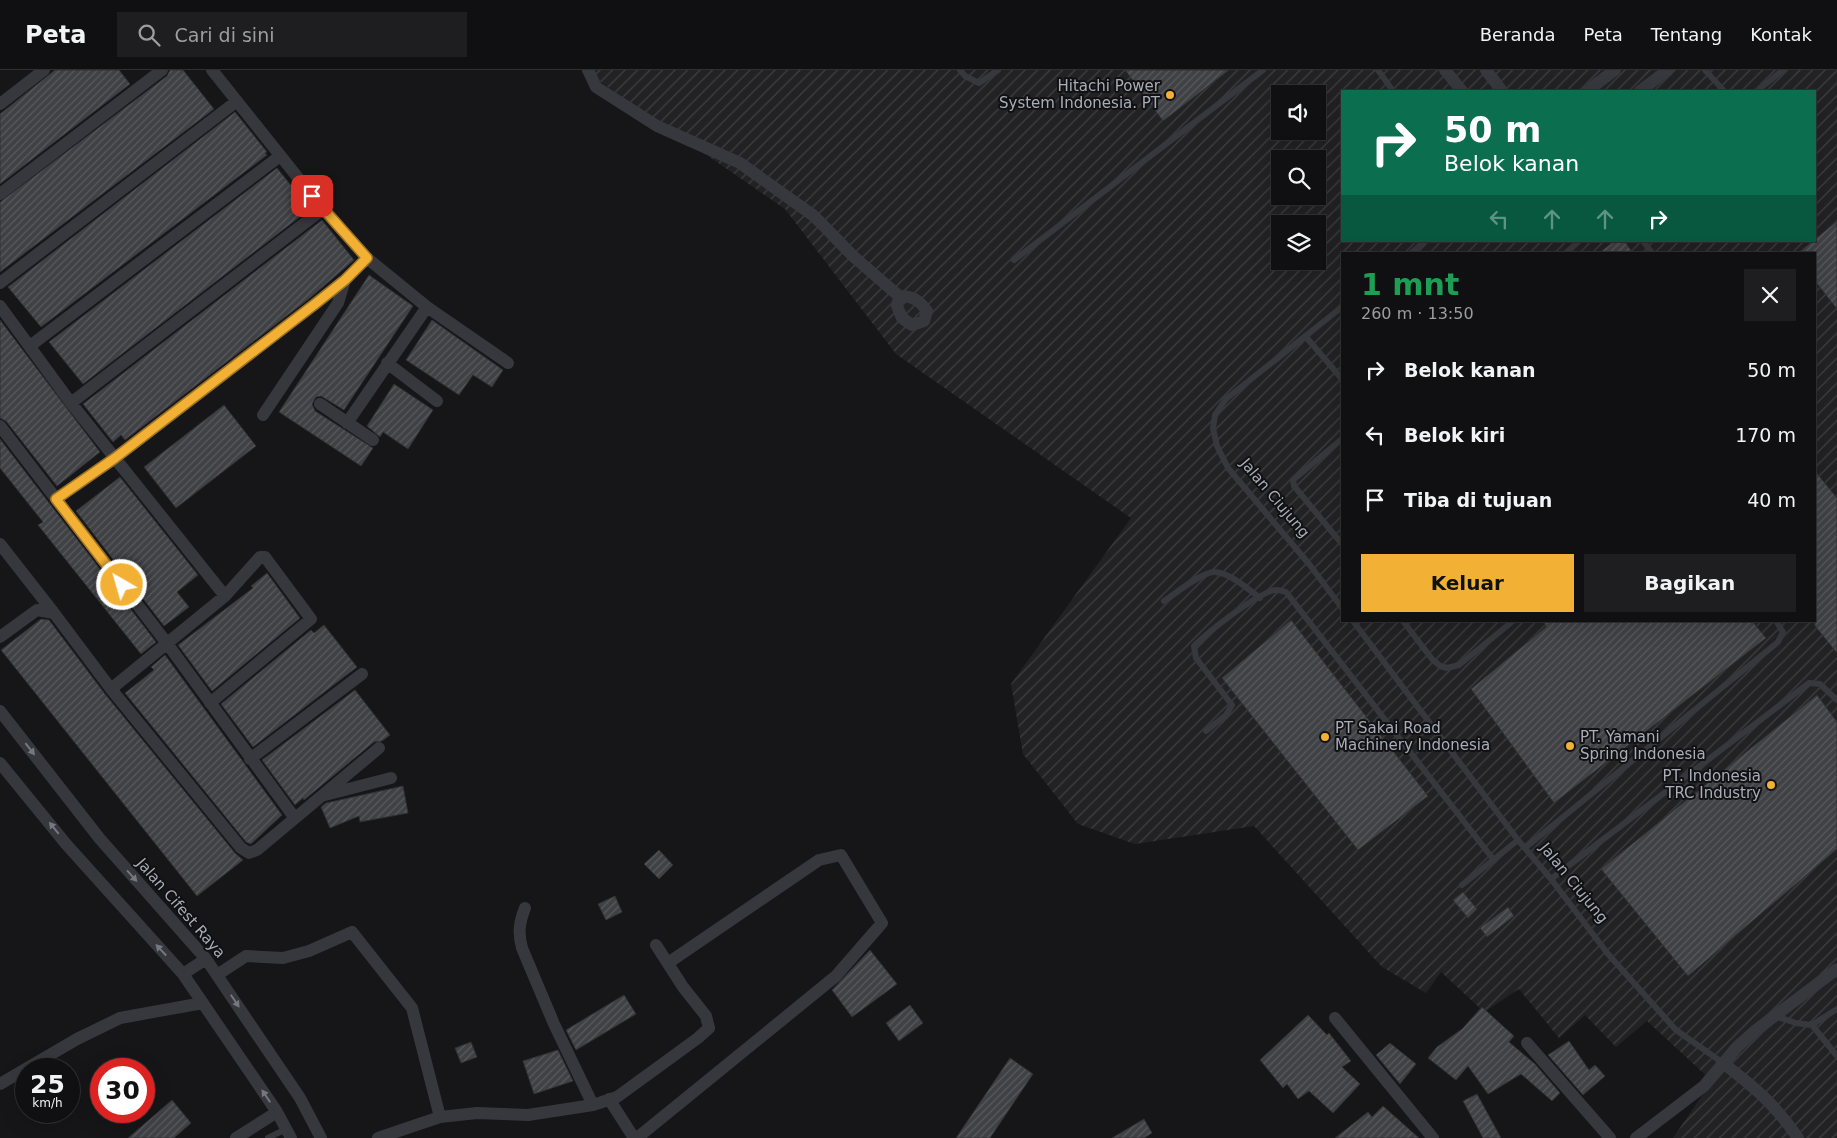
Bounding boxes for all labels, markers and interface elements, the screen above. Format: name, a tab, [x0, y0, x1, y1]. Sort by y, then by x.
search box	[117, 12, 467, 57]
text: Peta	[25, 21, 87, 49]
icon: search	[135, 21, 163, 49]
text: Cari di sini	[175, 24, 274, 46]
text: Beranda	[1480, 24, 1555, 45]
text: Peta	[1583, 24, 1623, 45]
text: Tentang	[1651, 24, 1722, 45]
text: Kontak	[1750, 24, 1812, 45]
place label: Hitachi Power System Indonesia. PT	[999, 77, 1161, 112]
map controls	[1271, 85, 1326, 270]
button: sound	[1271, 85, 1326, 140]
marker: Hitachi Power System Indonesia. PT	[1164, 89, 1176, 101]
icon: right	[1361, 110, 1426, 175]
text: 50 m	[1444, 110, 1541, 150]
button: search	[1271, 150, 1326, 205]
text: Belok kanan	[1444, 151, 1579, 176]
pin	[291, 175, 333, 217]
icon: arrive	[298, 182, 326, 210]
icon: left	[1485, 205, 1513, 233]
icon: ahead	[1538, 205, 1566, 233]
icon: ahead	[1591, 205, 1619, 233]
icon: right	[1644, 205, 1672, 233]
button: layers	[1271, 215, 1326, 270]
text: 1 mnt	[1361, 267, 1459, 302]
button: close	[1744, 269, 1796, 321]
text: 260 m · 13:50	[1361, 304, 1474, 323]
icon: right	[1361, 356, 1389, 384]
text: Belok kanan	[1404, 359, 1536, 381]
text: 50 m	[1747, 359, 1796, 381]
icon: left	[1361, 421, 1389, 449]
text: Belok kiri	[1404, 424, 1505, 446]
text: 170 m	[1735, 424, 1796, 446]
street label: Jalan Ciujung	[1236, 454, 1313, 541]
icon: arrive	[1361, 486, 1389, 514]
text: Tiba di tujuan	[1404, 489, 1552, 511]
text: 40 m	[1747, 489, 1796, 511]
button: Keluar	[1361, 554, 1574, 612]
button: Bagikan	[1584, 554, 1796, 612]
position arrow	[95, 558, 147, 610]
place label: PT Sakai Road Machinery Indonesia	[1335, 719, 1490, 754]
place label: PT. Yamani Spring Indonesia	[1580, 728, 1706, 763]
marker: PT Sakai Road Machinery Indonesia	[1319, 731, 1331, 743]
marker: PT. Yamani Spring Indonesia	[1564, 740, 1576, 752]
one-way arrow	[25, 743, 35, 756]
place label: PT. Indonesia TRC Industry	[1662, 767, 1761, 802]
marker: PT. Indonesia TRC Industry	[1765, 779, 1777, 791]
one-way arrow	[48, 822, 59, 835]
street label: Jalan Ciujung	[1536, 838, 1612, 927]
street label: Jalan Cifest Raya	[132, 854, 229, 962]
one-way arrow	[126, 869, 138, 881]
one-way arrow	[155, 944, 167, 956]
one-way arrow	[230, 995, 239, 1008]
speed limit sign: 30	[90, 1058, 155, 1123]
text: 25	[30, 1070, 65, 1099]
one-way arrow	[261, 1089, 271, 1103]
text: km/h	[32, 1096, 63, 1110]

